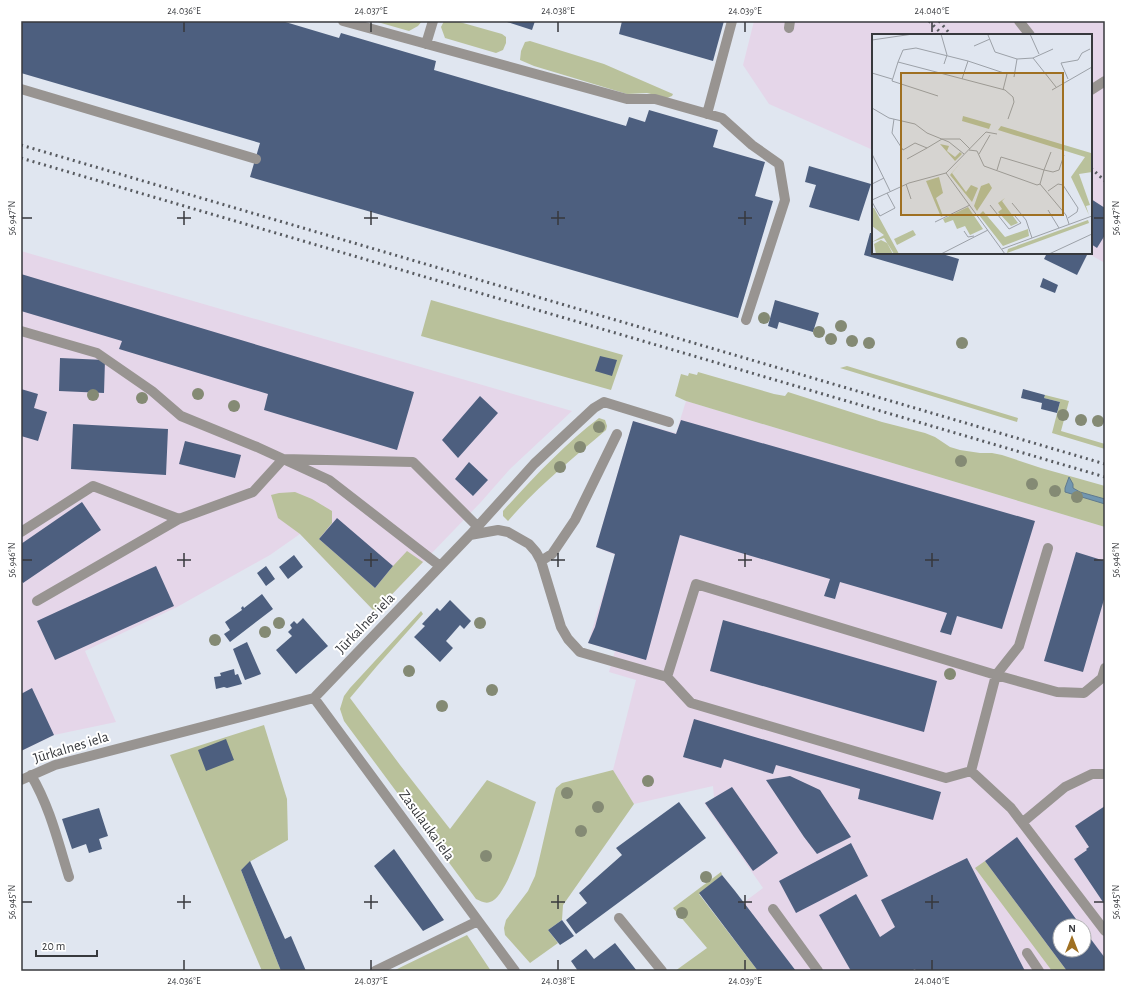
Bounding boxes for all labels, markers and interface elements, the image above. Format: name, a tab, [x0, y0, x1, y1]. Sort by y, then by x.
text: 24.036°E	[167, 6, 201, 16]
text: 24.037°E	[355, 6, 388, 16]
text: 24.038°E	[541, 6, 575, 16]
text: 24.039°E	[728, 6, 762, 16]
text: 24.040°E	[915, 6, 950, 16]
inset map	[872, 34, 1092, 254]
text: 56.947°N	[7, 201, 17, 235]
text: 56.947°N	[1111, 201, 1121, 235]
text: 56.946°N	[7, 542, 17, 578]
text: 56.946°N	[1111, 542, 1121, 578]
street label: Jūrkalnes iela	[333, 590, 398, 657]
street label: Jūrkalnes iela	[32, 729, 111, 766]
street label: Zasulauka iela	[396, 787, 457, 864]
text: 56.945°N	[7, 885, 17, 919]
text: 56.945°N	[1111, 885, 1121, 919]
north arrow	[1052, 918, 1092, 958]
text: N	[1068, 923, 1076, 934]
scale bar	[36, 932, 97, 958]
text: 20 m	[42, 940, 65, 952]
text: 24.036°E	[167, 976, 201, 986]
text: 24.037°E	[355, 976, 388, 986]
text: 24.038°E	[541, 976, 575, 986]
text: 24.039°E	[728, 976, 762, 986]
text: 24.040°E	[915, 976, 950, 986]

